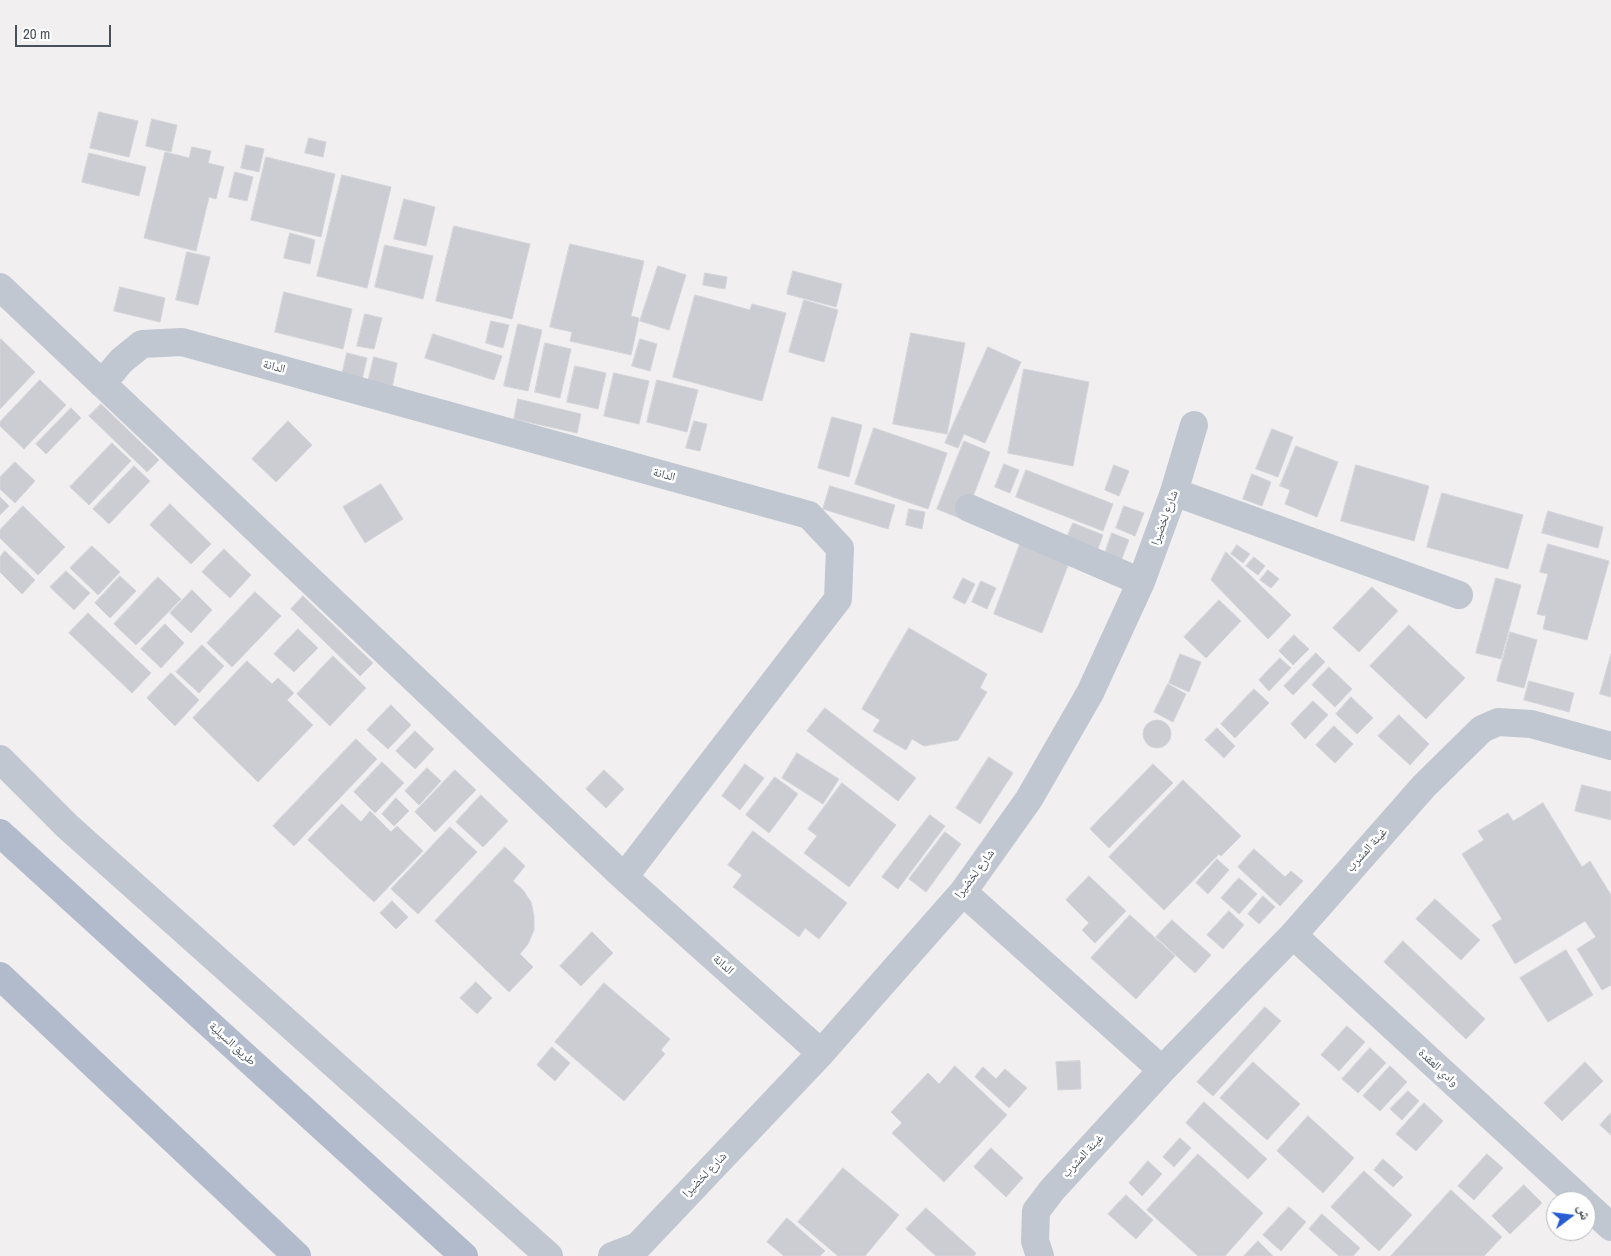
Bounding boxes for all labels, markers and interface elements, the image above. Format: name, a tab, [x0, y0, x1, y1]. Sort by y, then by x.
scale bar	[18, 15, 114, 47]
text: 20 m	[23, 23, 50, 44]
street label: الدانة	[261, 357, 287, 377]
street label: الدانة	[651, 465, 677, 485]
street label: شارع لخضيرا	[1148, 489, 1182, 547]
street label: غينة المشرب	[1343, 825, 1391, 875]
street label: شارع لخضيرا	[952, 847, 998, 901]
street label: الدانة	[710, 952, 736, 978]
street label: طريق السيلية	[206, 1019, 258, 1069]
street label: وادي العقدة	[1415, 1046, 1461, 1090]
street label: غينة المشرب	[1059, 1131, 1107, 1181]
street label: شارع لخضيرا	[680, 1149, 730, 1201]
north arrow	[1546, 1191, 1596, 1241]
text: ش	[1574, 1203, 1595, 1222]

